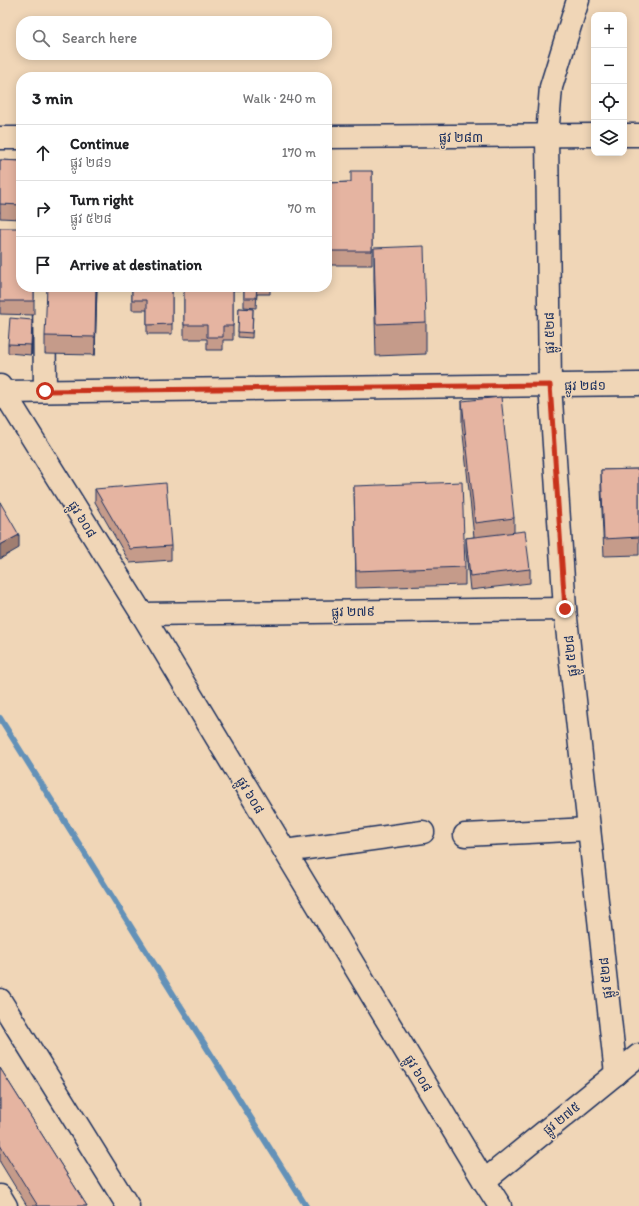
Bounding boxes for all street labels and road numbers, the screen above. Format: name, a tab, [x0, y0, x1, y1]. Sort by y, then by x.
street label: ផ្លូវ ២៨៣	[439, 130, 483, 149]
street label: ផ្លូវ ៥២៨	[542, 312, 561, 354]
street label: ផ្លូវ ២៨១	[564, 378, 606, 397]
street label: ផ្លូវ ៦០៨	[62, 498, 100, 542]
street label: ផ្លូវ ២៧៩	[331, 604, 375, 623]
street label: ផ្លូវ ៥២៨	[561, 634, 584, 677]
street label: ផ្លូវ ៦០៨	[230, 774, 267, 818]
street label: ផ្លូវ ៥២៨	[596, 956, 619, 999]
street label: ផ្លូវ ៦០៨	[398, 1052, 435, 1096]
street label: ផ្លូវ ២៧៥	[540, 1099, 585, 1141]

